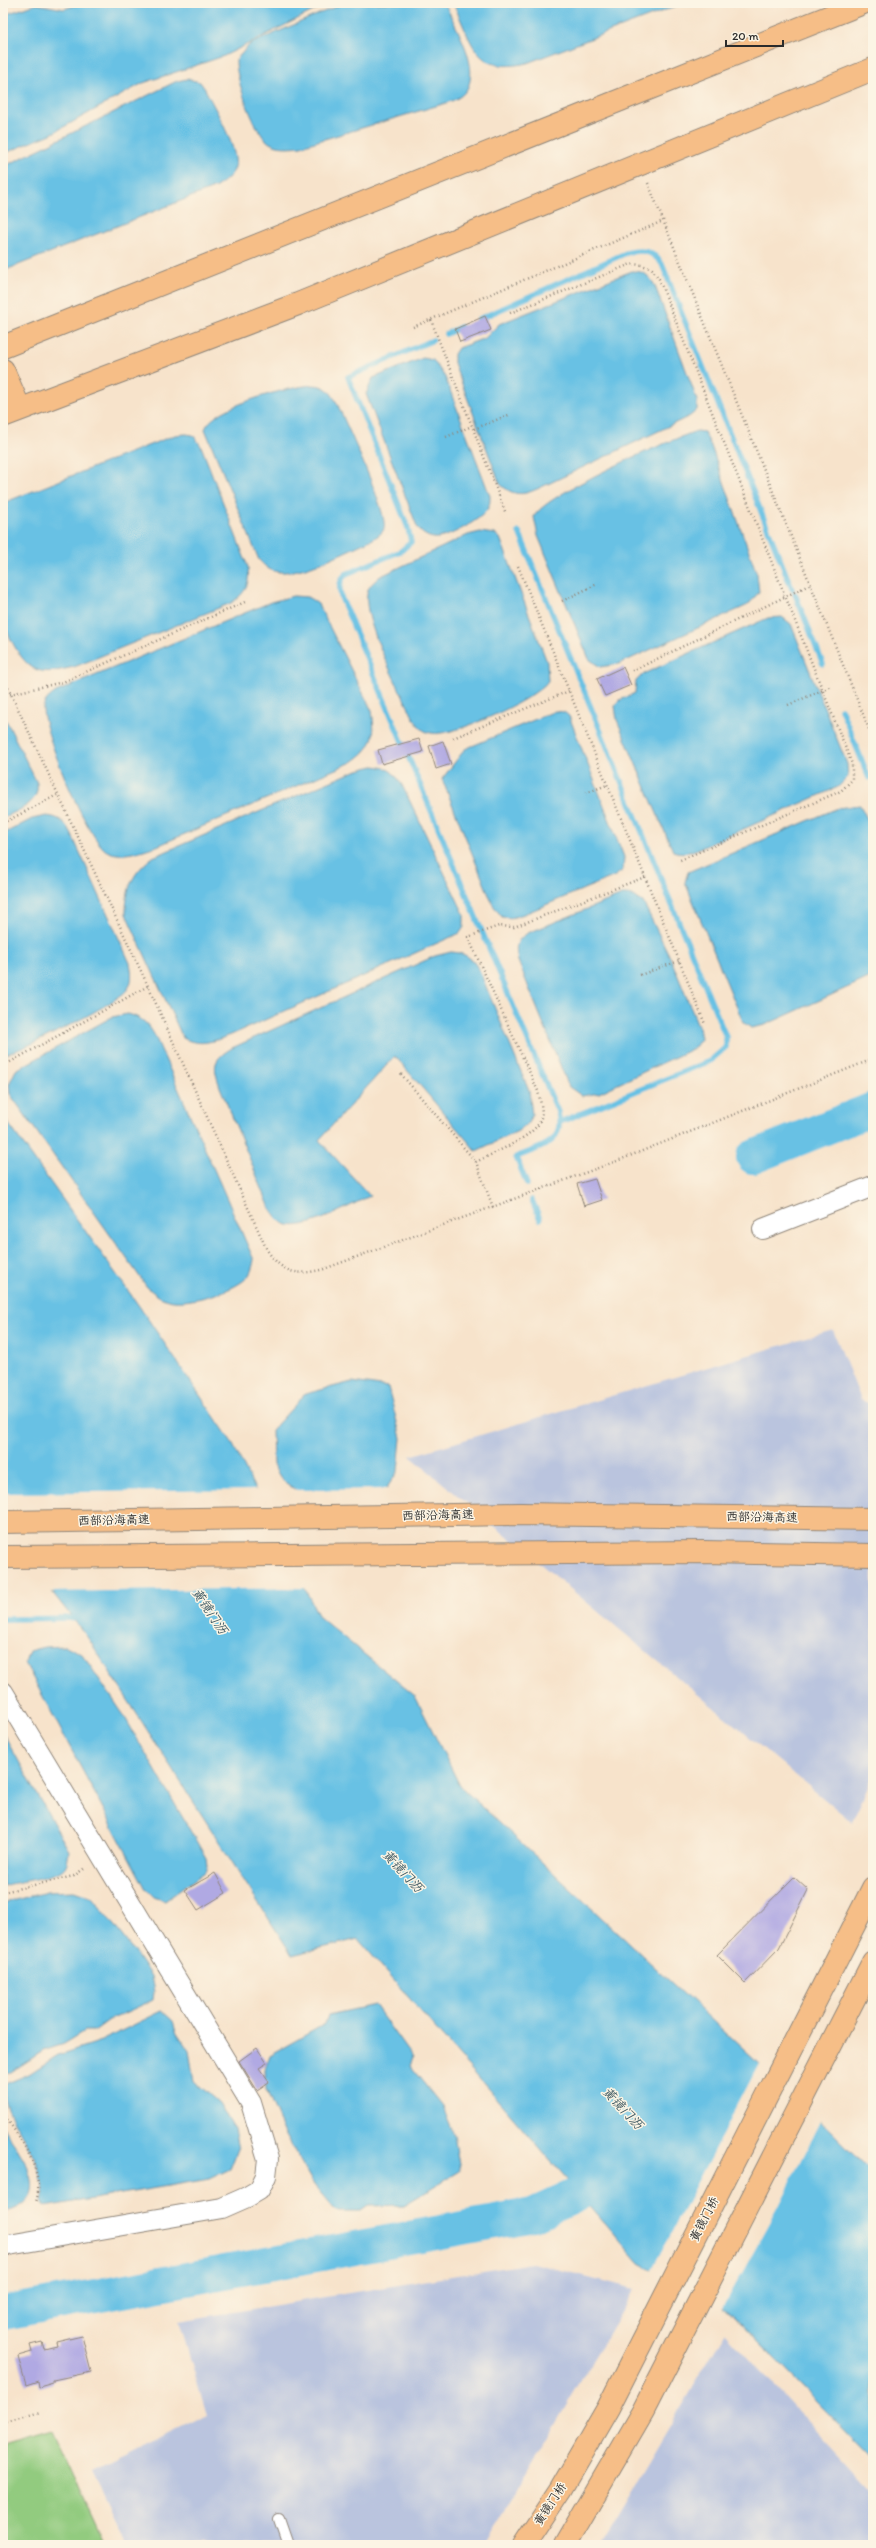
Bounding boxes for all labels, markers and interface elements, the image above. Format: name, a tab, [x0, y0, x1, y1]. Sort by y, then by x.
scale bar	[726, 22, 783, 48]
text: 20 m	[732, 29, 759, 43]
street label: 西部沿海高速	[402, 1507, 474, 1523]
street label: 西部沿海高速	[726, 1509, 798, 1525]
street label: 西部沿海高速	[78, 1512, 150, 1528]
water label: 黄镜门沥	[189, 1585, 232, 1638]
water label: 黄镜门沥	[380, 1847, 428, 1897]
water label: 黄镜门沥	[600, 2084, 648, 2134]
street label: 黄镜门桥	[687, 2194, 722, 2244]
street label: 黄镜门桥	[531, 2479, 569, 2528]

